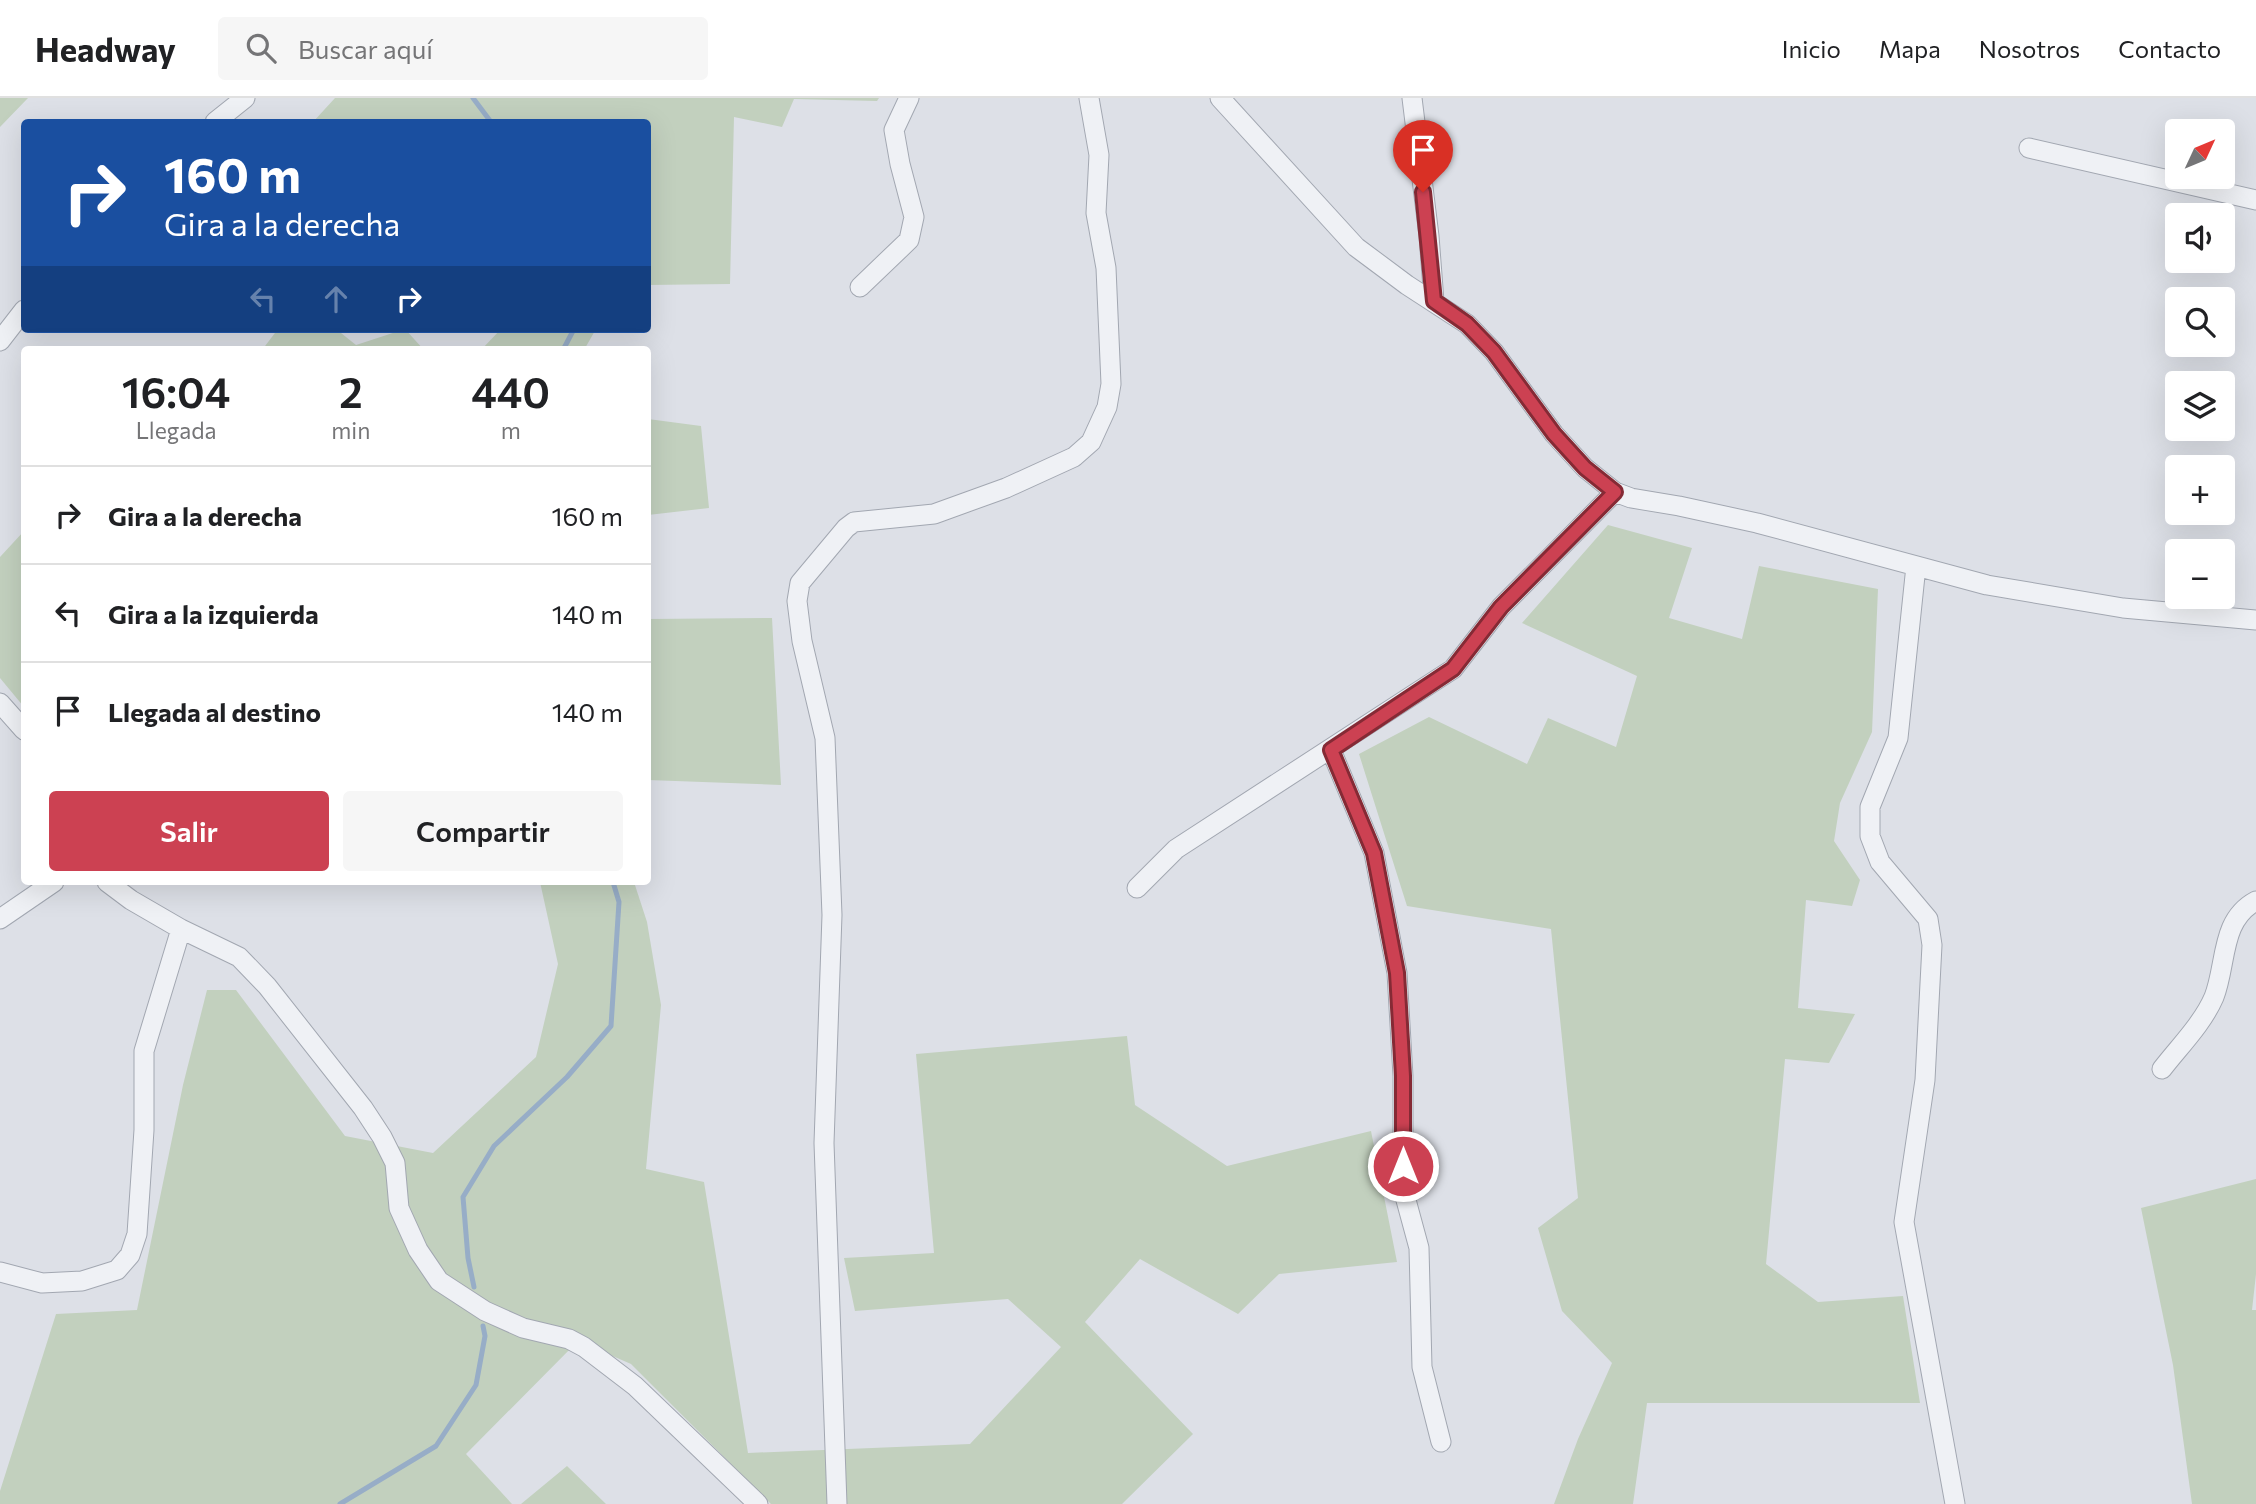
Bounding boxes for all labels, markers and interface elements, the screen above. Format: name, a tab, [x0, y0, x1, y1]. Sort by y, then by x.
search box	[218, 17, 708, 80]
text: Headway	[35, 28, 176, 69]
icon: search	[242, 29, 280, 67]
text: Buscar aquí	[298, 33, 433, 64]
text: Inicio	[1782, 34, 1841, 63]
text: Mapa	[1879, 34, 1941, 63]
text: Nosotros	[1979, 34, 2080, 63]
text: Contacto	[2118, 34, 2221, 63]
north arrow	[2165, 119, 2235, 189]
map controls	[2165, 119, 2235, 609]
pin	[1393, 120, 1453, 192]
icon: arrive	[1404, 131, 1442, 169]
text: 160 m	[164, 143, 301, 203]
icon: right	[49, 147, 140, 238]
text: Gira a la derecha	[164, 203, 400, 243]
button: sound	[2165, 203, 2235, 273]
icon: left	[244, 280, 282, 318]
icon: ahead	[317, 280, 355, 318]
icon: right	[390, 280, 428, 318]
button: search	[2165, 287, 2235, 357]
text: 16:04	[122, 365, 230, 417]
text: 2	[339, 365, 363, 417]
text: 440	[471, 365, 550, 417]
button: layers	[2165, 371, 2235, 441]
text: Llegada	[136, 416, 216, 444]
text: min	[331, 416, 370, 444]
text: m	[501, 416, 521, 444]
button: +	[2165, 455, 2235, 525]
icon: right	[49, 496, 87, 534]
text: Gira a la derecha	[108, 500, 302, 531]
text: 160 m	[551, 500, 623, 531]
button: −	[2165, 539, 2235, 609]
icon: left	[49, 594, 87, 632]
text: Gira a la izquierda	[108, 598, 319, 629]
text: 140 m	[552, 598, 623, 629]
icon: arrive	[49, 692, 87, 730]
text: Llegada al destino	[108, 696, 321, 727]
text: 140 m	[552, 696, 623, 727]
button: Salir	[49, 791, 329, 871]
button: Compartir	[343, 791, 623, 871]
position arrow	[1366, 1129, 1440, 1203]

